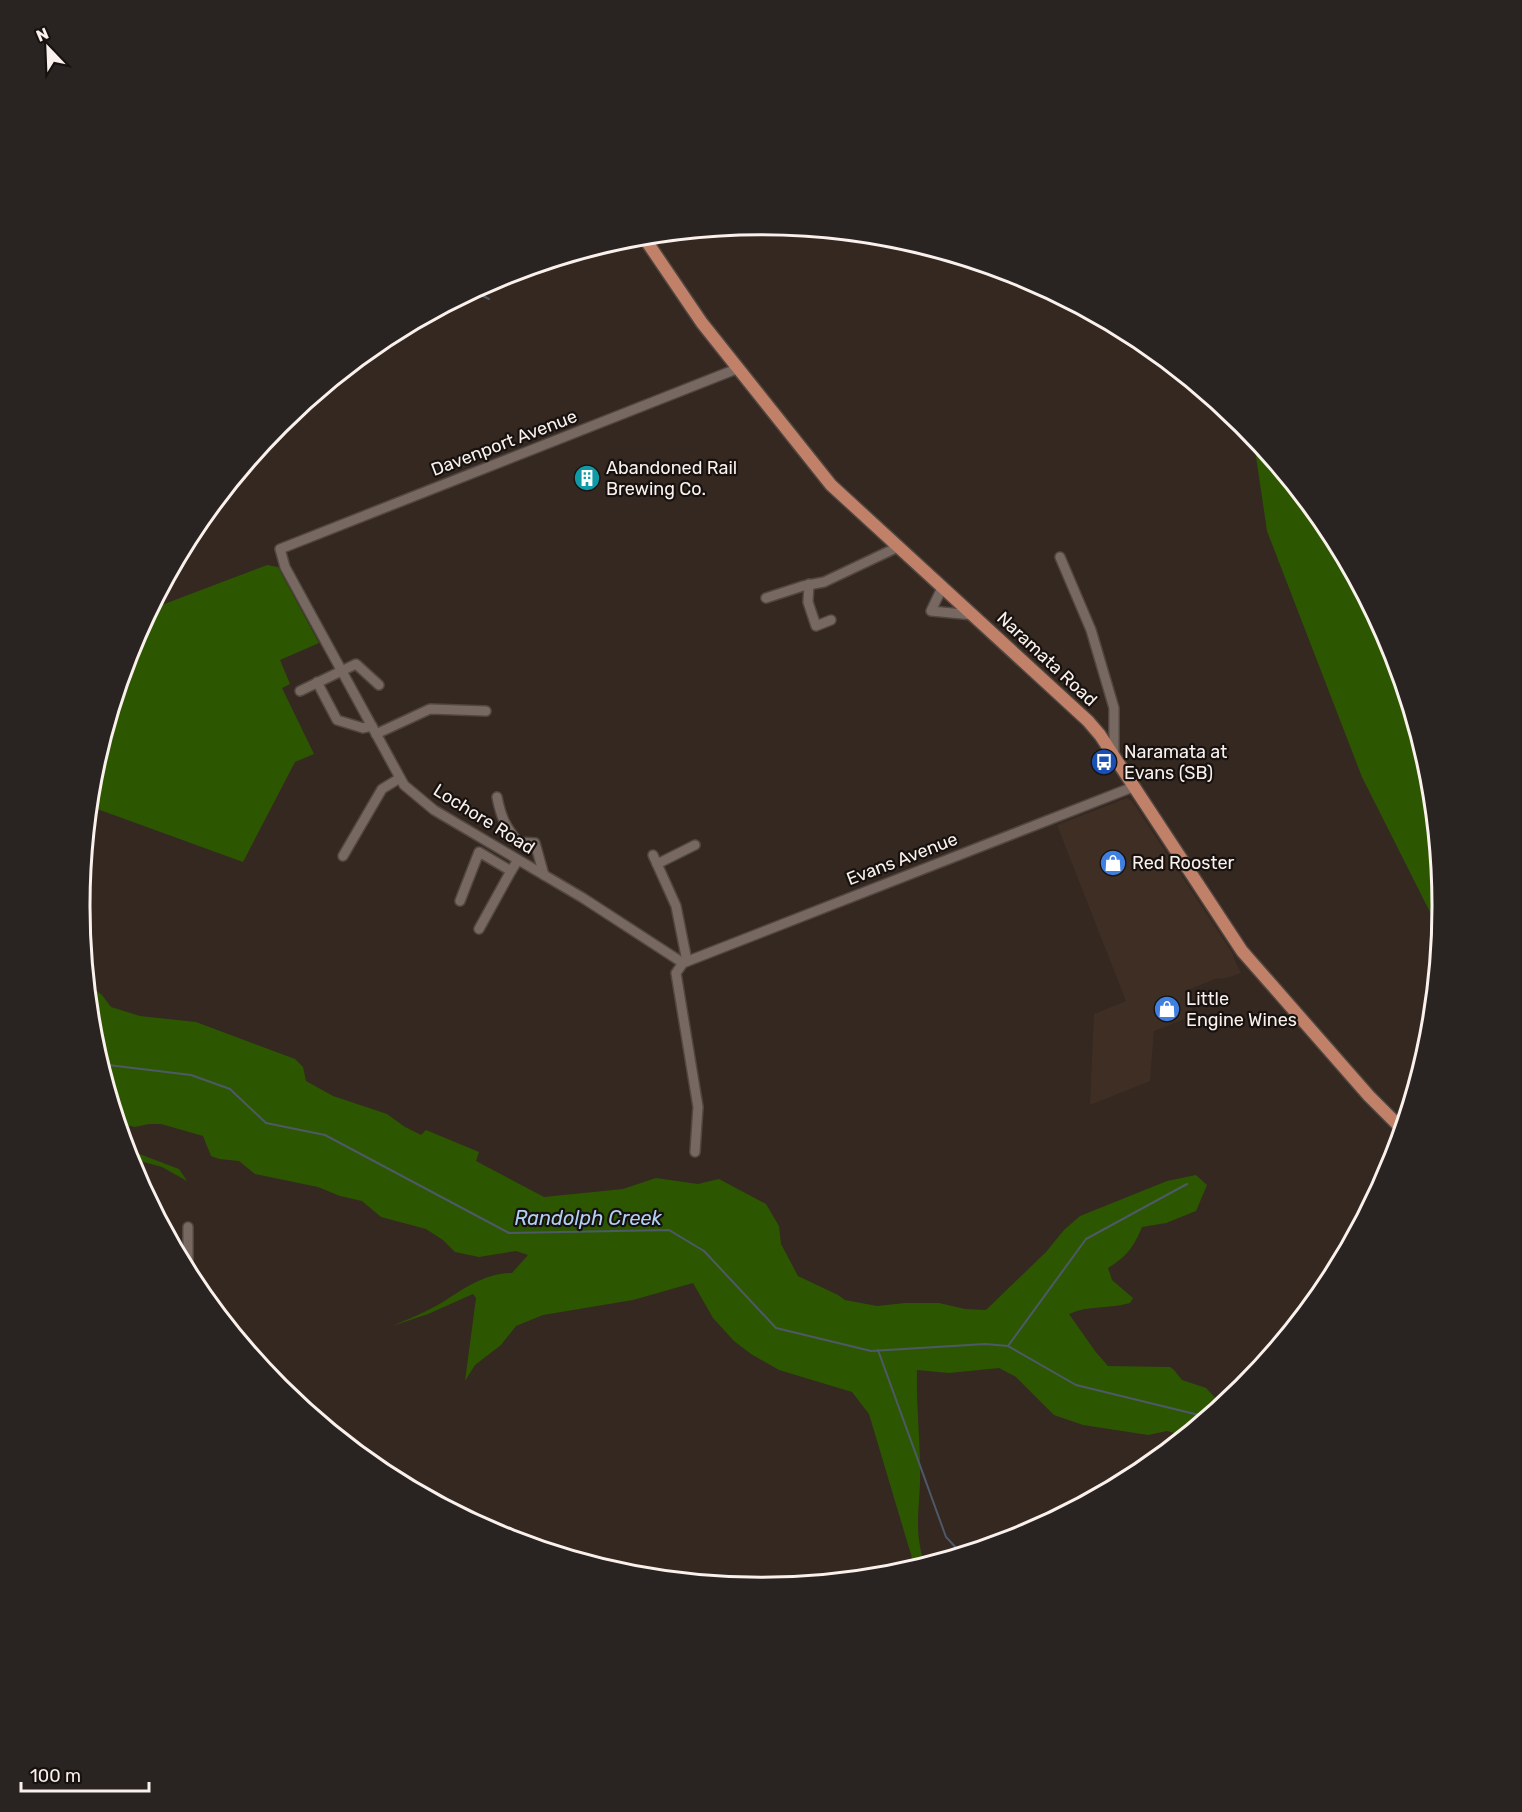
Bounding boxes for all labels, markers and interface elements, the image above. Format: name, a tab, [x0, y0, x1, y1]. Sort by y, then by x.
north arrow	[18, 18, 78, 78]
text: N	[33, 24, 51, 46]
street label: Davenport Avenue	[428, 405, 580, 481]
place label: Abandoned Rail Brewing Co.	[606, 457, 737, 500]
building icon: Abandoned Rail Brewing Co.	[572, 463, 602, 493]
street label: Naramata Road	[992, 607, 1102, 711]
place label: Naramata at Evans (SB)	[1124, 741, 1227, 784]
bus stop icon: Naramata at Evans (SB)	[1089, 747, 1119, 777]
street label: Lochore Road	[429, 779, 539, 859]
street label: Evans Avenue	[843, 828, 961, 890]
shop icon: Red Rooster	[1098, 848, 1128, 878]
place label: Red Rooster	[1132, 852, 1235, 874]
place label: Little Engine Wines	[1186, 988, 1297, 1031]
shop icon: Little Engine Wines	[1152, 994, 1182, 1024]
water label: Randolph Creek	[514, 1206, 662, 1230]
scale bar	[21, 1755, 148, 1793]
text: 100 m	[30, 1765, 81, 1787]

